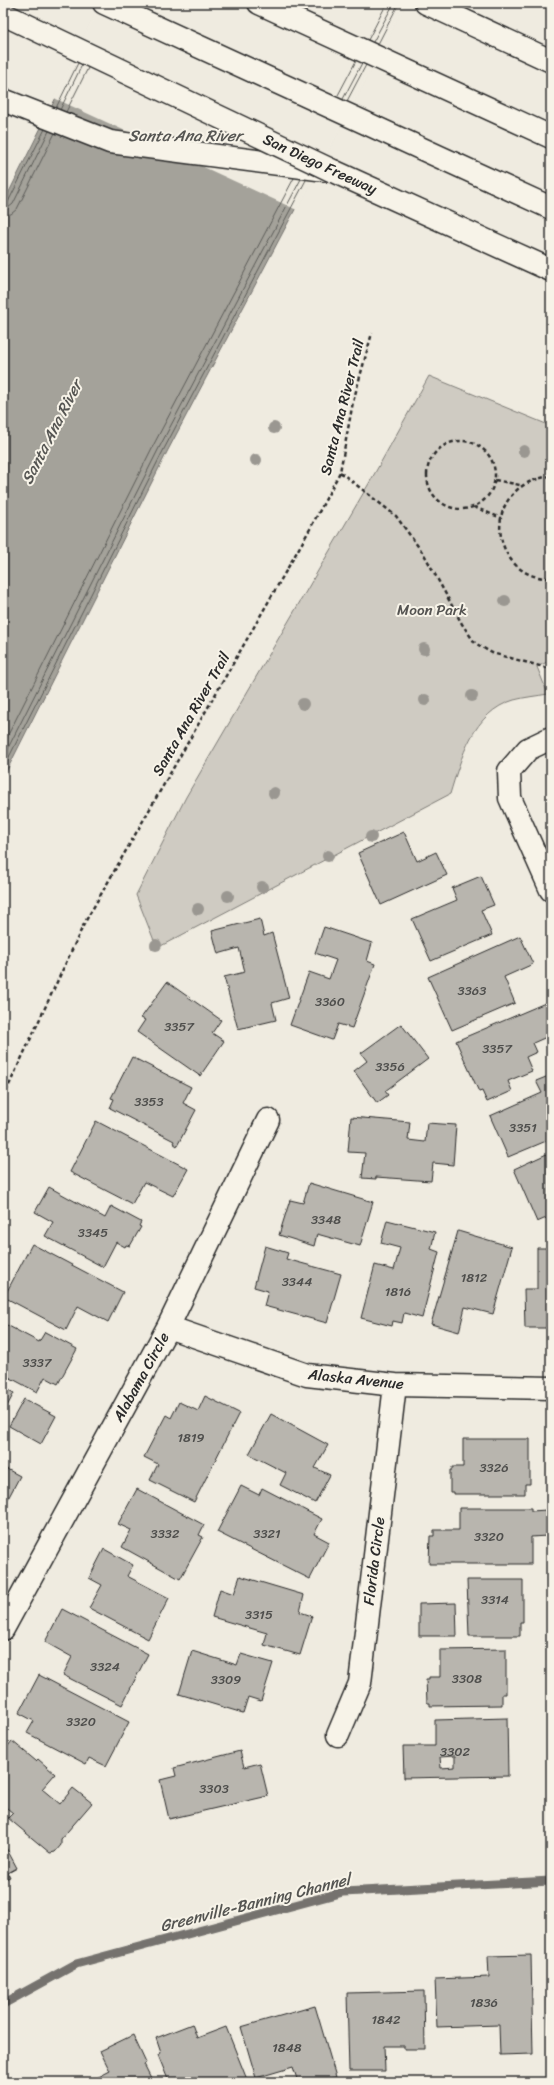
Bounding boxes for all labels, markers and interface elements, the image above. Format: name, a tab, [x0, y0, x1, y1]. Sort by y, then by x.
water label: Santa Ana River	[128, 121, 245, 150]
street label: San Diego Freeway	[259, 126, 382, 202]
street label: Santa Ana River Trail	[313, 335, 372, 478]
water label: Santa Ana River	[13, 372, 92, 489]
park label: Moon Park	[397, 597, 467, 623]
street label: Santa Ana River Trail	[145, 646, 238, 781]
house number: 3363	[458, 979, 486, 1002]
house number: 3360	[315, 990, 345, 1013]
house number: 3357	[164, 1015, 195, 1038]
house number: 3357	[482, 1037, 513, 1060]
house number: 3356	[375, 1055, 405, 1078]
house number: 3353	[134, 1090, 164, 1113]
house number: 3351	[509, 1116, 537, 1139]
house number: 3348	[311, 1208, 341, 1231]
house number: 3345	[78, 1221, 108, 1244]
house number: 1812	[461, 1266, 488, 1289]
house number: 3344	[282, 1270, 312, 1293]
house number: 1816	[385, 1280, 411, 1303]
street label: Alabama Circle	[105, 1327, 177, 1428]
house number: 3337	[23, 1351, 53, 1374]
street label: Alaska Avenue	[306, 1361, 405, 1397]
house number: 1819	[178, 1426, 205, 1449]
house number: 3326	[479, 1456, 509, 1479]
street label: Florida Circle	[356, 1515, 392, 1607]
house number: 3332	[151, 1522, 180, 1545]
house number: 3321	[253, 1522, 281, 1545]
house number: 3320	[474, 1525, 504, 1548]
house number: 3314	[481, 1588, 509, 1611]
house number: 3315	[245, 1603, 273, 1626]
house number: 3324	[90, 1655, 120, 1678]
house number: 3308	[452, 1667, 482, 1690]
house number: 3309	[211, 1668, 241, 1691]
house number: 3320	[66, 1710, 96, 1733]
house number: 3302	[440, 1740, 470, 1763]
house number: 3303	[199, 1777, 229, 1800]
water label: Greenville-Banning Channel	[157, 1864, 357, 1940]
house number: 1836	[470, 1991, 498, 2014]
house number: 1842	[371, 2008, 401, 2031]
house number: 1848	[272, 2036, 302, 2059]

